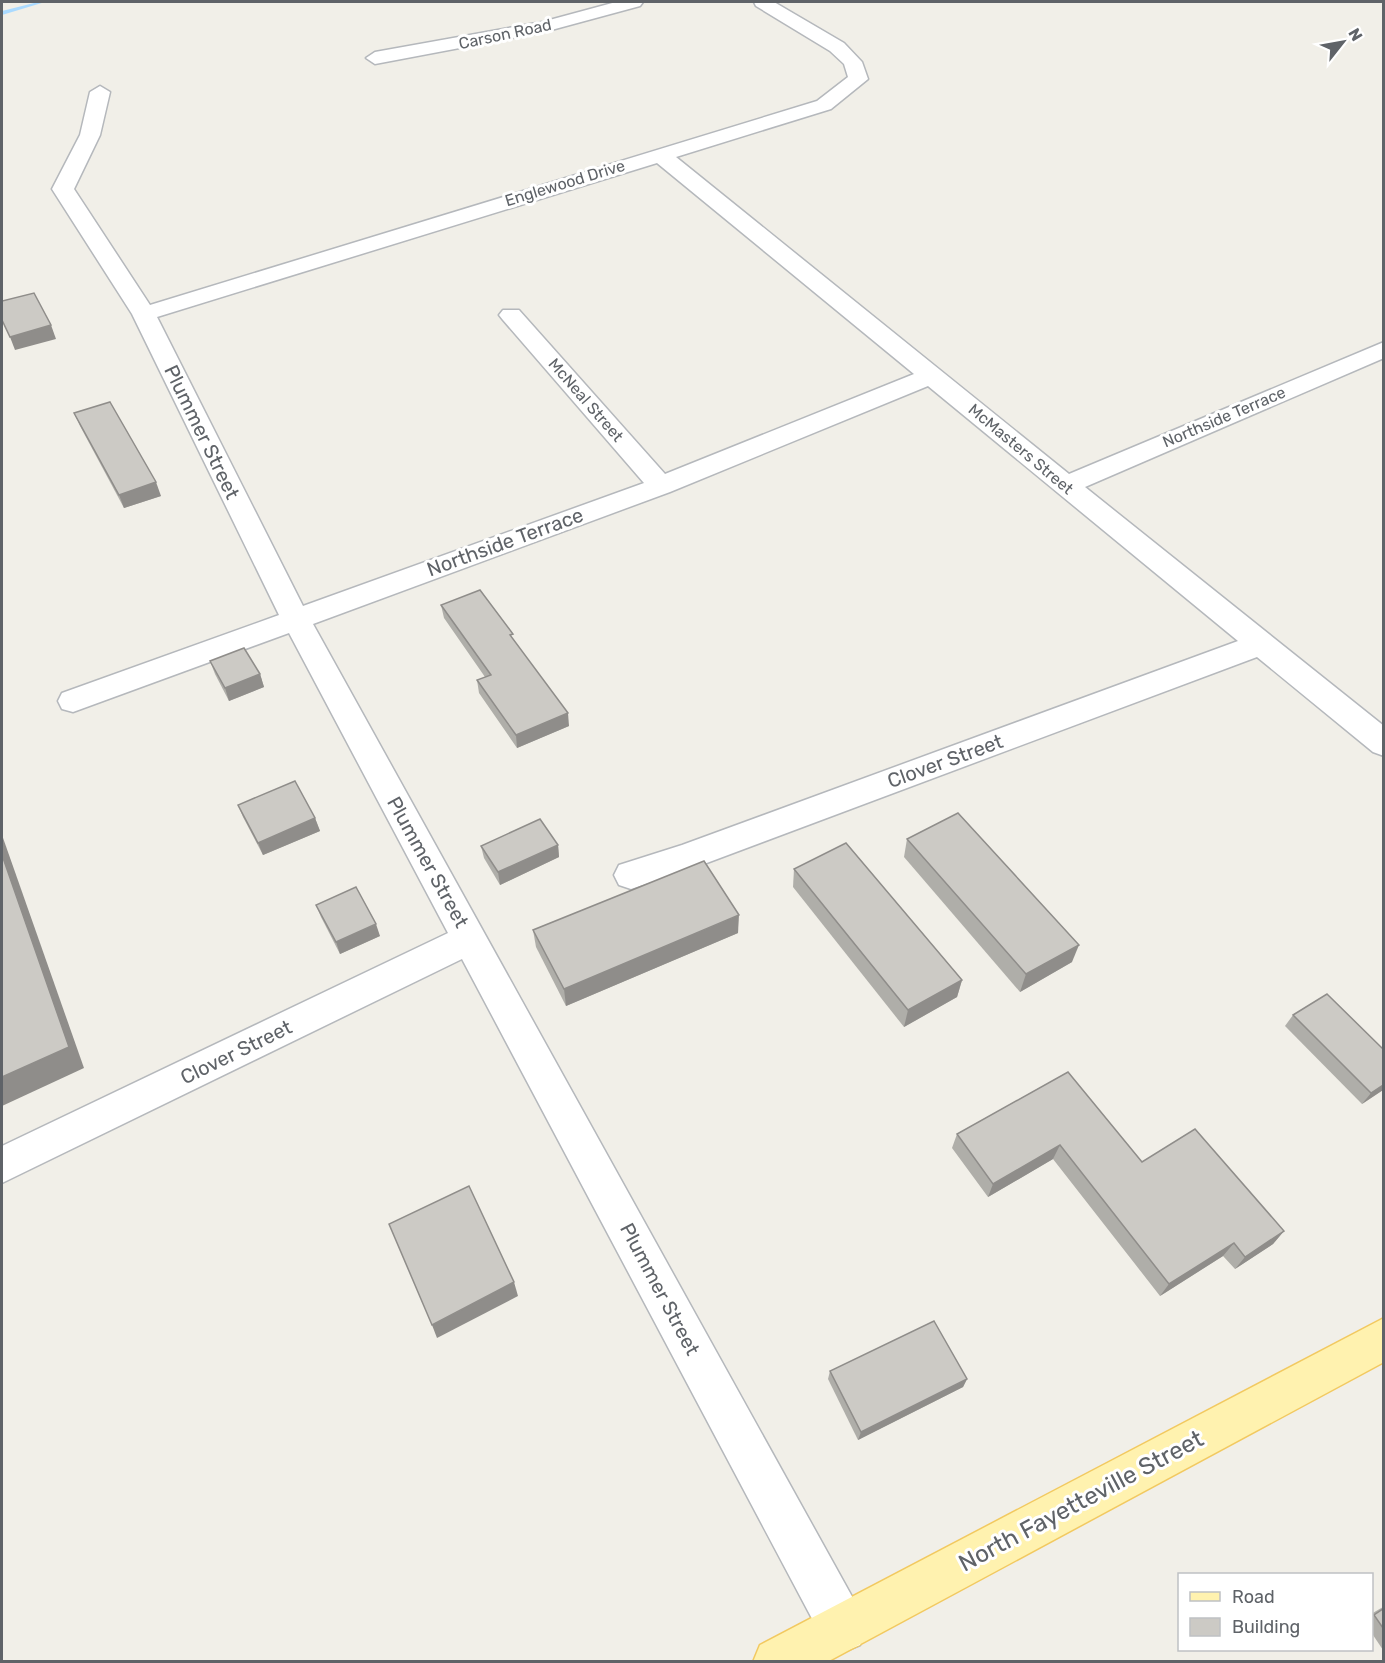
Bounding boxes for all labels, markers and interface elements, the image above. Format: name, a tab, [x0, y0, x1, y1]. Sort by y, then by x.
north arrow	[1313, 12, 1373, 72]
street label: Carson Road	[457, 15, 553, 53]
text: N	[1344, 25, 1367, 44]
street label: Englewood Drive	[503, 156, 627, 210]
street label: McNeal Street	[545, 354, 627, 446]
street label: Plummer Street	[159, 361, 245, 503]
street label: Northside Terrace	[1160, 382, 1288, 451]
street label: McMasters Street	[965, 400, 1077, 498]
street label: Northside Terrace	[424, 503, 586, 581]
street label: Clover Street	[884, 729, 1006, 793]
street label: Plummer Street	[382, 792, 474, 932]
street label: Clover Street	[176, 1015, 296, 1089]
street label: Plummer Street	[615, 1219, 705, 1359]
street label: North Fayetteville Street	[954, 1425, 1208, 1577]
legend	[1178, 1573, 1373, 1651]
text: Road	[1232, 1586, 1275, 1608]
text: Building	[1232, 1616, 1300, 1638]

